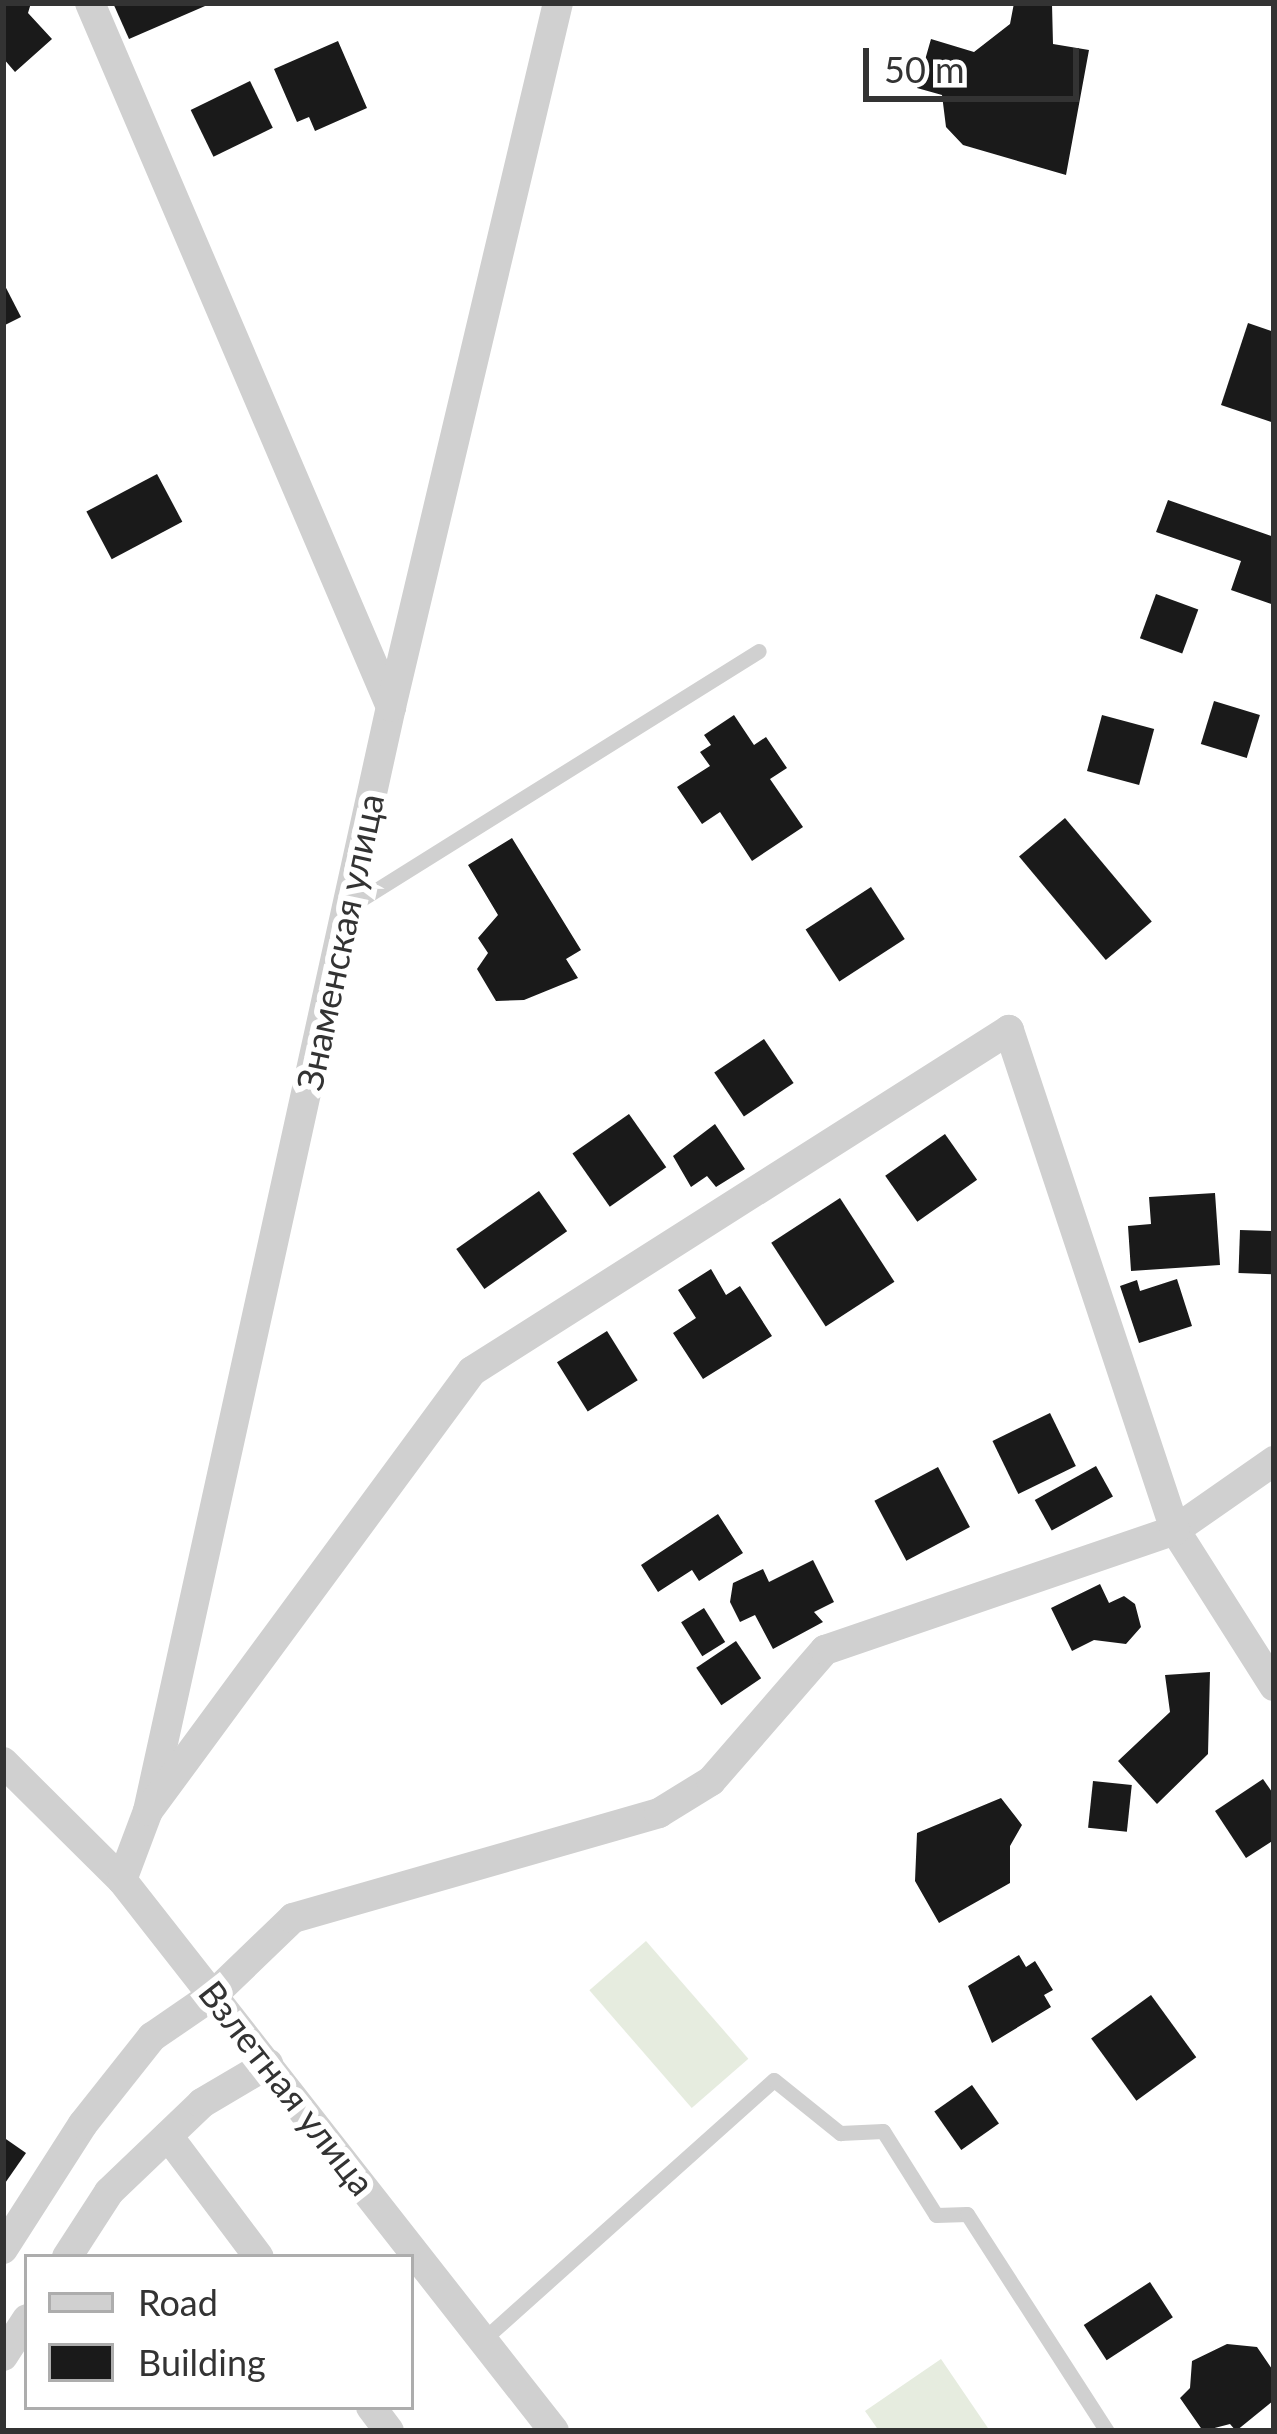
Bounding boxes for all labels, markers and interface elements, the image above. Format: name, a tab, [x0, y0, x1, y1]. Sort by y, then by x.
scale bar	[869, 24, 1085, 98]
text: 50 m	[884, 47, 965, 91]
street label: Знаменская улица	[287, 790, 393, 1094]
street label: Взлетная улица	[190, 1972, 384, 2204]
legend	[24, 2254, 414, 2410]
text: Road	[138, 2280, 218, 2324]
text: Building	[138, 2340, 266, 2384]

